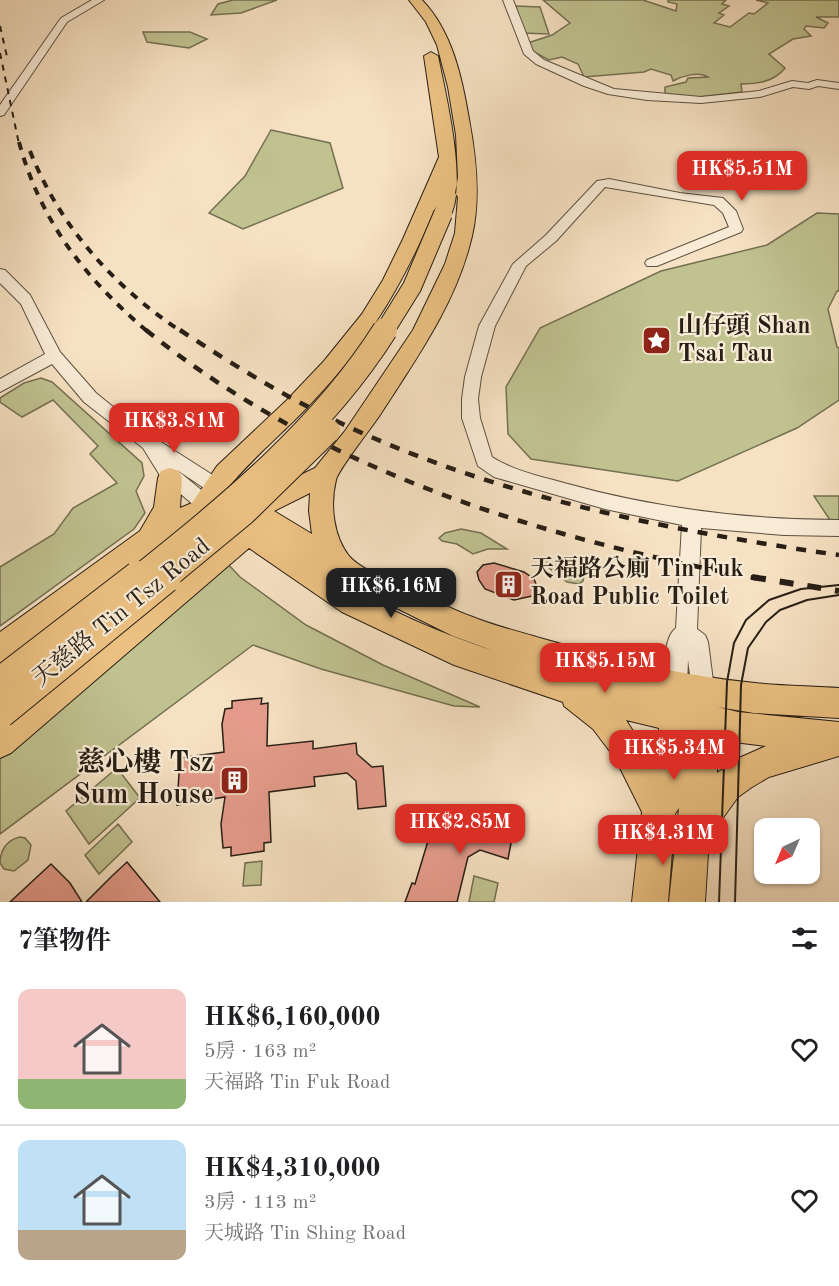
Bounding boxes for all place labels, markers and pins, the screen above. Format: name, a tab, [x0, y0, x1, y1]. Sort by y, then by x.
pin: HK$5.51M	[680, 151, 804, 202]
place label: 山仔頭 Shan Tsai Tau	[678, 312, 811, 367]
place icon: 山仔頭 Shan Tsai Tau	[641, 325, 673, 357]
pin: HK$3.81M	[112, 403, 236, 454]
place label: 天福路公廁 Tin Fuk Road Public Toilet	[530, 555, 744, 610]
pin: HK$6.16M	[329, 568, 453, 619]
building icon: 天福路公廁 Tin Fuk Road Public Toilet	[493, 568, 525, 600]
pin: HK$5.15M	[543, 643, 667, 694]
pin: HK$5.34M	[612, 730, 736, 781]
place label: 慈心樓 Tsz Sum House	[73, 747, 214, 810]
building icon: 慈心樓 Tsz Sum House	[219, 764, 251, 796]
pin: HK$2.85M	[398, 804, 522, 855]
pin: HK$4.31M	[601, 815, 725, 866]

